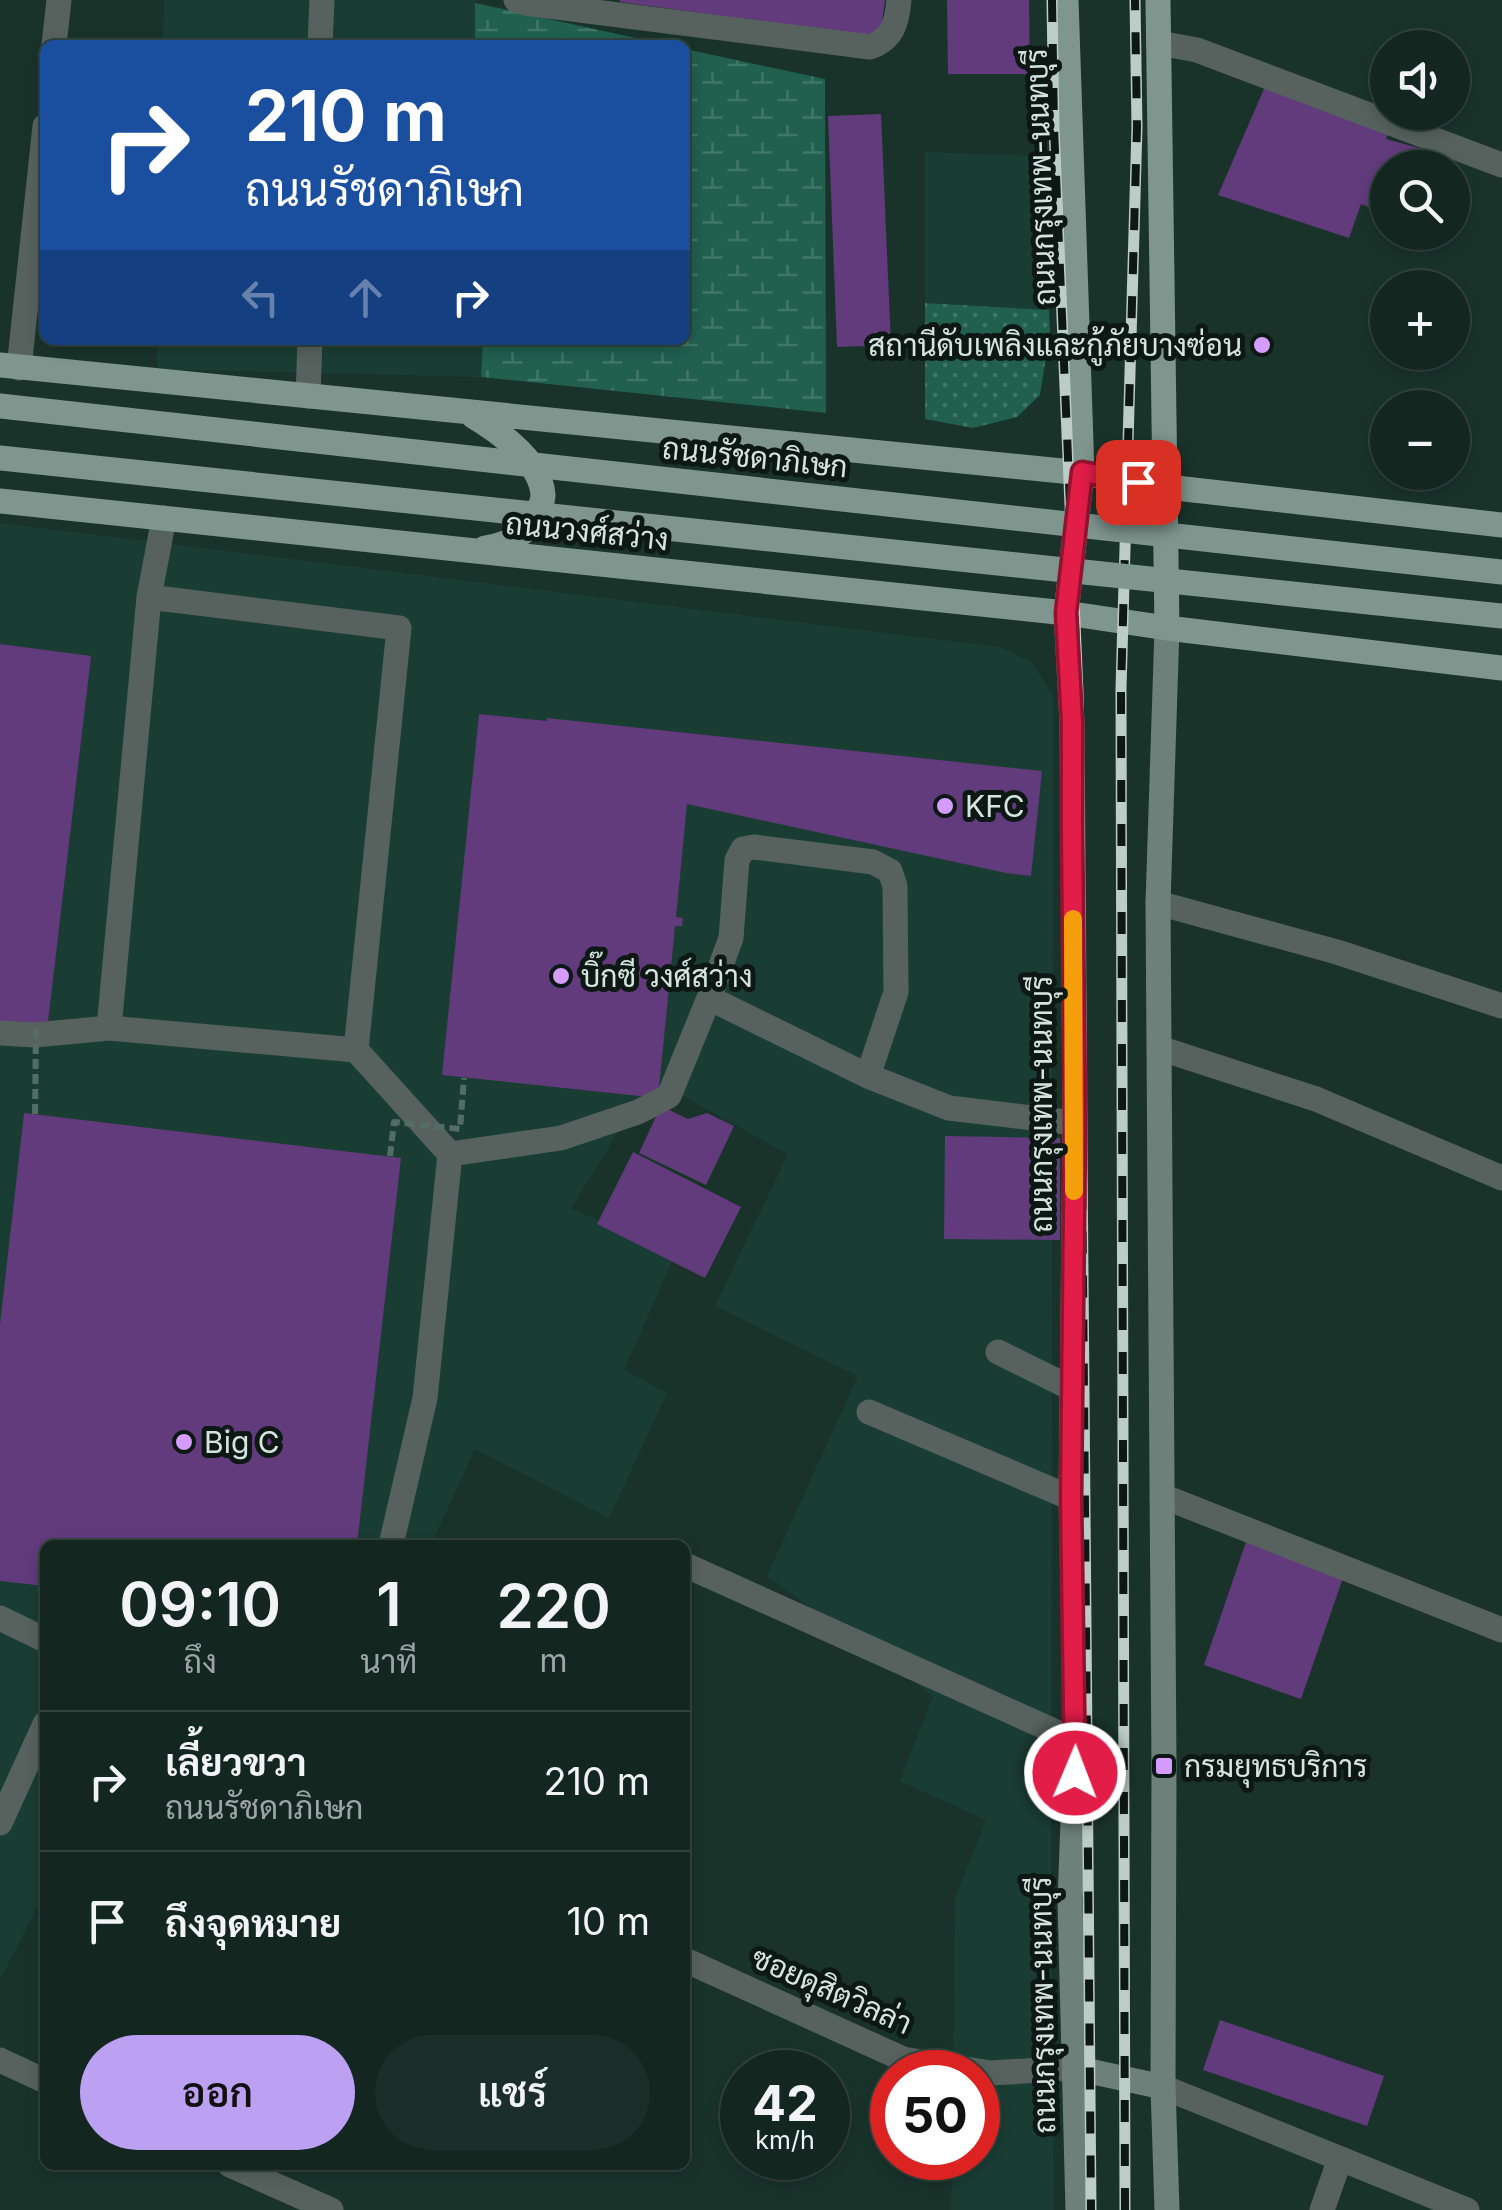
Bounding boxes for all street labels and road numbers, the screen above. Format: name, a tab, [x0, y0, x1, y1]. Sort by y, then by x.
street label: ถนนกรุงเทพ-นนทบุรี	[1018, 48, 1066, 306]
street label: ถนนรัชดาภิเษก	[661, 429, 849, 485]
street label: ถนนวงศ์สว่าง	[504, 504, 670, 557]
street label: ถนนกรุงเทพ-นนทบุรี	[1023, 975, 1063, 1233]
street label: ถนนกรุงเทพ-นนทบุรี	[1022, 1876, 1066, 2134]
street label: ซอยดุสิตวิลล่า	[745, 1939, 918, 2045]

